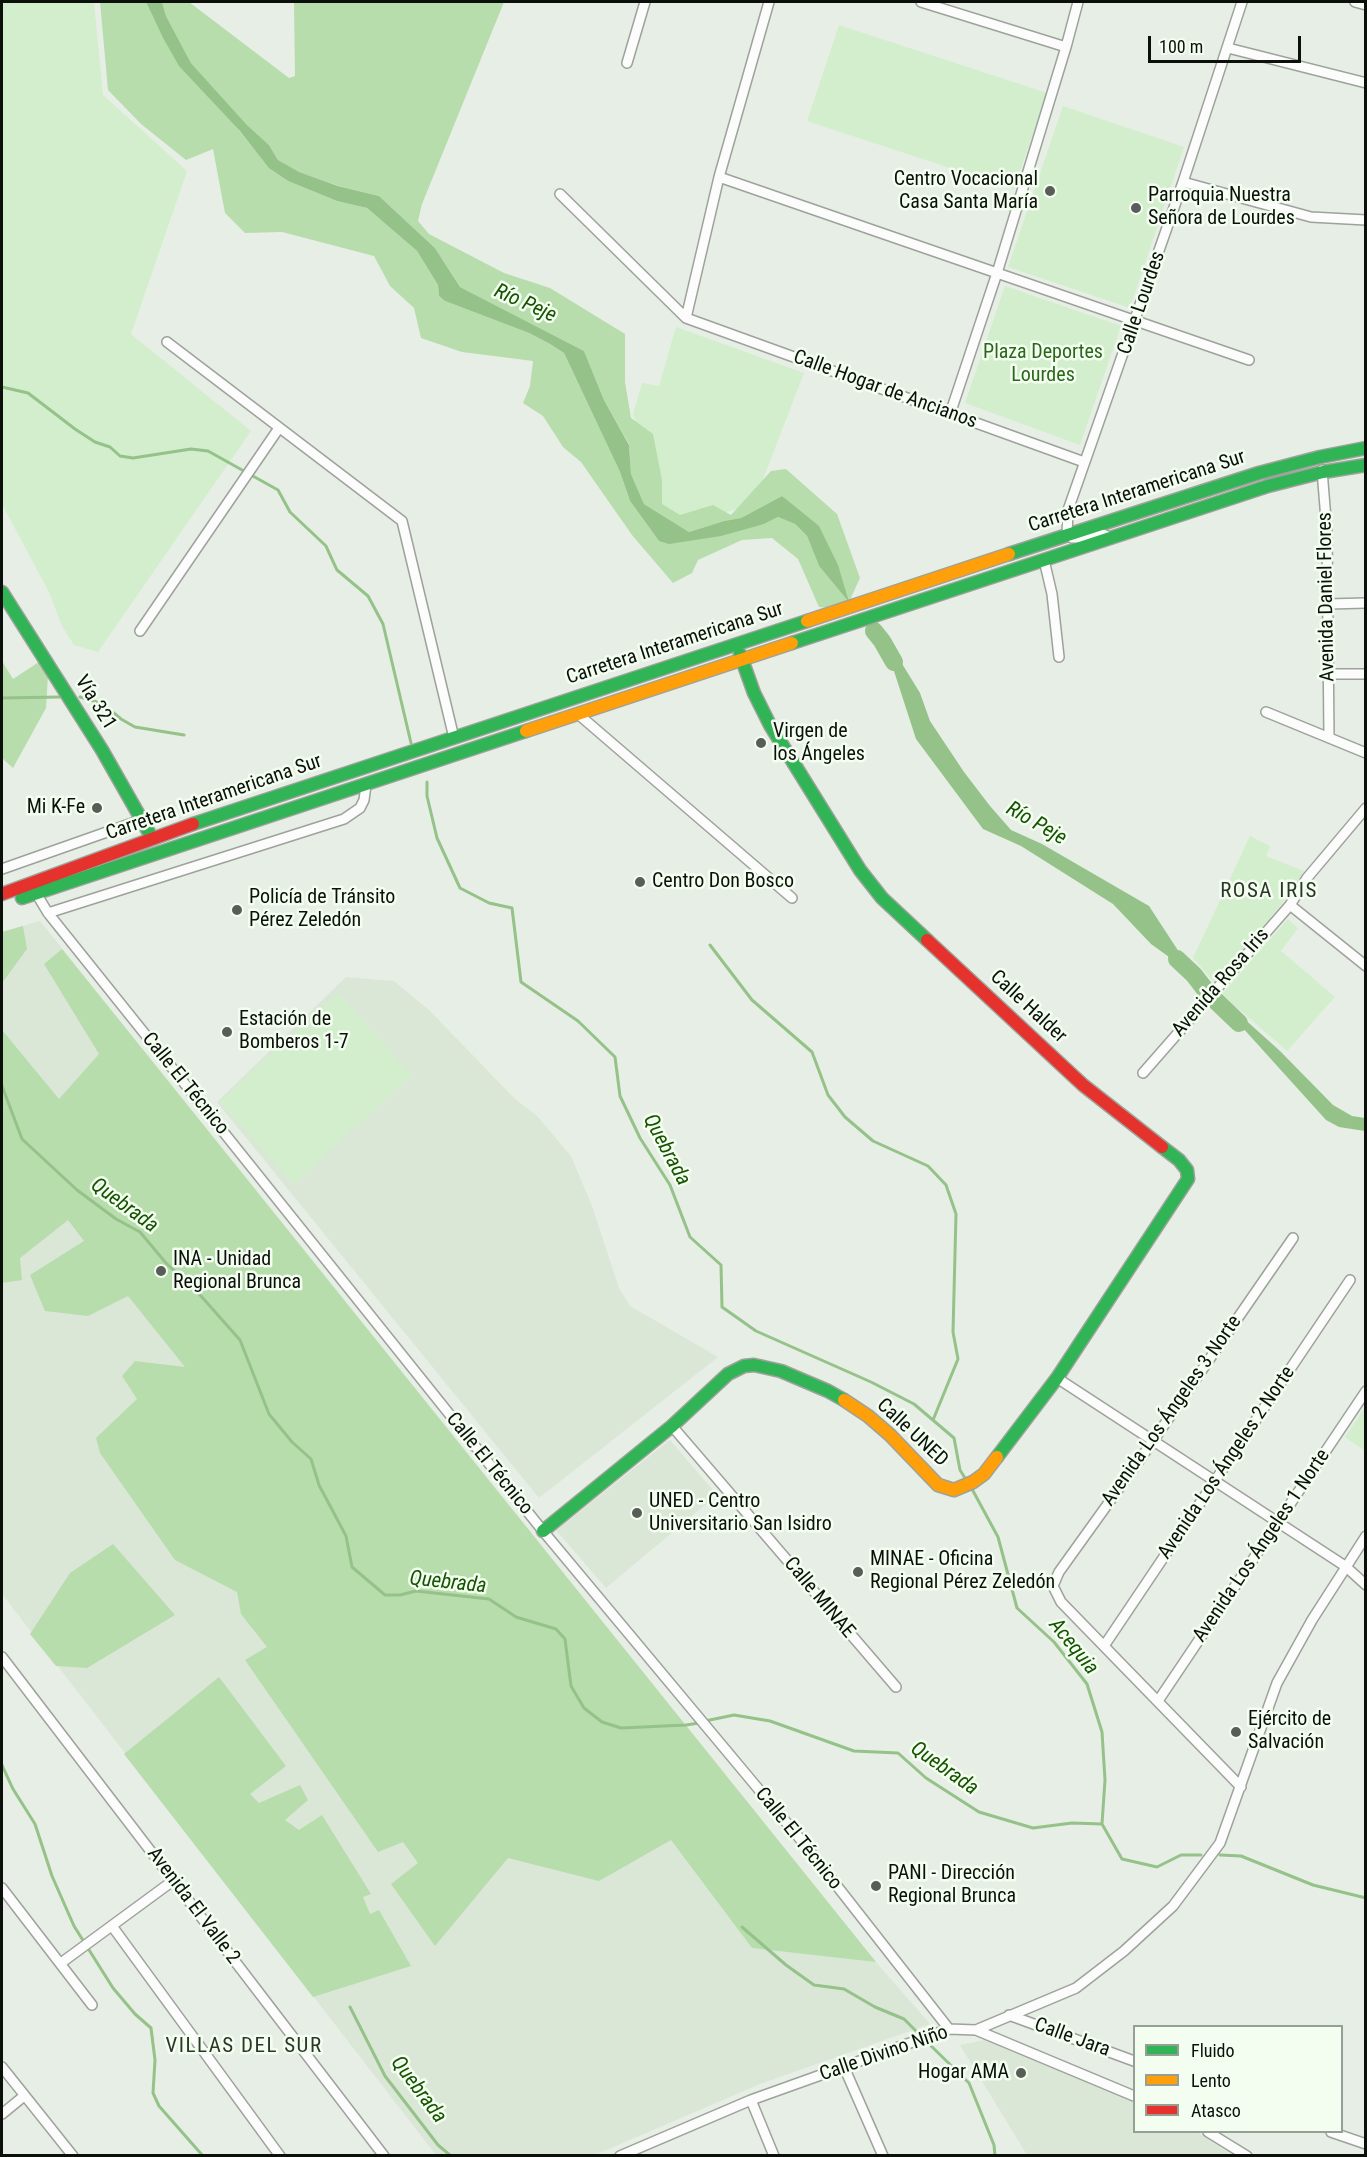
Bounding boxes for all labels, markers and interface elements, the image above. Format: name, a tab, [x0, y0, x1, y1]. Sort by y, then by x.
scale bar	[1151, 24, 1304, 62]
text: 100 m	[1159, 36, 1203, 57]
place label: Centro Vocacional Casa Santa María	[894, 168, 1038, 215]
marker: Centro Vocacional Casa Santa María	[1043, 184, 1057, 198]
place label: Parroquia Nuestra Señora de Lourdes	[1148, 184, 1295, 231]
marker: Parroquia Nuestra Señora de Lourdes	[1129, 201, 1143, 215]
street label: Calle Lourdes	[1113, 248, 1171, 358]
water label: Río Peje	[490, 279, 560, 329]
park label: Plaza Deportes Lourdes	[983, 341, 1103, 388]
street label: Calle Hogar de Ancianos	[790, 346, 980, 434]
street label: Carretera Interamericana Sur	[1026, 446, 1248, 538]
street label: Avenida Daniel Flores	[1314, 512, 1340, 682]
street label: Carretera Interamericana Sur	[564, 598, 786, 690]
street label: Vía 321	[69, 671, 121, 735]
place label: Virgen de los Ángeles	[773, 720, 865, 767]
marker: Virgen de los Ángeles	[754, 736, 768, 750]
street label: Carretera Interamericana Sur	[103, 750, 325, 846]
place label: Mi K-Fe	[27, 796, 85, 820]
water label: Río Peje	[1001, 797, 1071, 851]
marker: Mi K-Fe	[90, 801, 104, 815]
place label: Centro Don Bosco	[652, 870, 794, 894]
marker: Centro Don Bosco	[633, 875, 647, 889]
district label: ROSA IRIS	[1220, 879, 1318, 905]
place label: Policía de Tránsito Pérez Zeledón	[249, 886, 395, 933]
marker: Policía de Tránsito Pérez Zeledón	[230, 903, 244, 917]
street label: Avenida Rosa Iris	[1167, 924, 1275, 1042]
street label: Calle Halder	[985, 965, 1071, 1049]
place label: Estación de Bomberos 1-7	[239, 1008, 349, 1055]
marker: Estación de Bomberos 1-7	[220, 1025, 234, 1039]
street label: Calle El Técnico	[136, 1028, 234, 1140]
water label: Quebrada	[637, 1110, 695, 1190]
water label: Quebrada	[85, 1173, 163, 1239]
place label: INA - Unidad Regional Brunca	[173, 1248, 301, 1295]
marker: INA - Unidad Regional Brunca	[154, 1264, 168, 1278]
street label: Avenida Los Ángeles 3 Norte	[1097, 1311, 1247, 1511]
street label: Avenida Los Ángeles 2 Norte	[1153, 1362, 1301, 1564]
street label: Calle UNED	[871, 1394, 953, 1472]
street label: Calle El Técnico	[440, 1408, 538, 1520]
street label: Avenida Los Ángeles 1 Norte	[1188, 1445, 1336, 1647]
place label: UNED - Centro Universitario San Isidro	[649, 1490, 832, 1537]
marker: UNED - Centro Universitario San Isidro	[630, 1506, 644, 1520]
place label: MINAE - Oficina Regional Pérez Zeledón	[870, 1548, 1055, 1595]
street label: Calle MINAE	[778, 1553, 860, 1643]
marker: MINAE - Oficina Regional Pérez Zeledón	[851, 1565, 865, 1579]
water label: Quebrada	[408, 1566, 488, 1600]
water label: Acequia	[1043, 1614, 1103, 1680]
place label: Ejército de Salvación	[1248, 1708, 1331, 1755]
marker: Ejército de Salvación	[1229, 1725, 1243, 1739]
water label: Quebrada	[905, 1737, 983, 1801]
street label: Calle El Técnico	[749, 1783, 847, 1895]
street label: Avenida El Valle 2	[141, 1843, 245, 1969]
place label: PANI - Dirección Regional Brunca	[888, 1862, 1016, 1909]
marker: PANI - Dirección Regional Brunca	[869, 1879, 883, 1893]
street label: Calle Jara	[1031, 2013, 1113, 2063]
street label: Calle Divino Niño	[817, 2021, 951, 2087]
legend	[1133, 2025, 1343, 2133]
district label: VILLAS DEL SUR	[165, 2034, 323, 2060]
text: Fluido	[1191, 2040, 1235, 2061]
water label: Quebrada	[385, 2052, 451, 2128]
place label: Hogar AMA	[918, 2061, 1009, 2085]
marker: Hogar AMA	[1014, 2066, 1028, 2080]
text: Lento	[1191, 2070, 1231, 2091]
text: Atasco	[1191, 2100, 1241, 2121]

